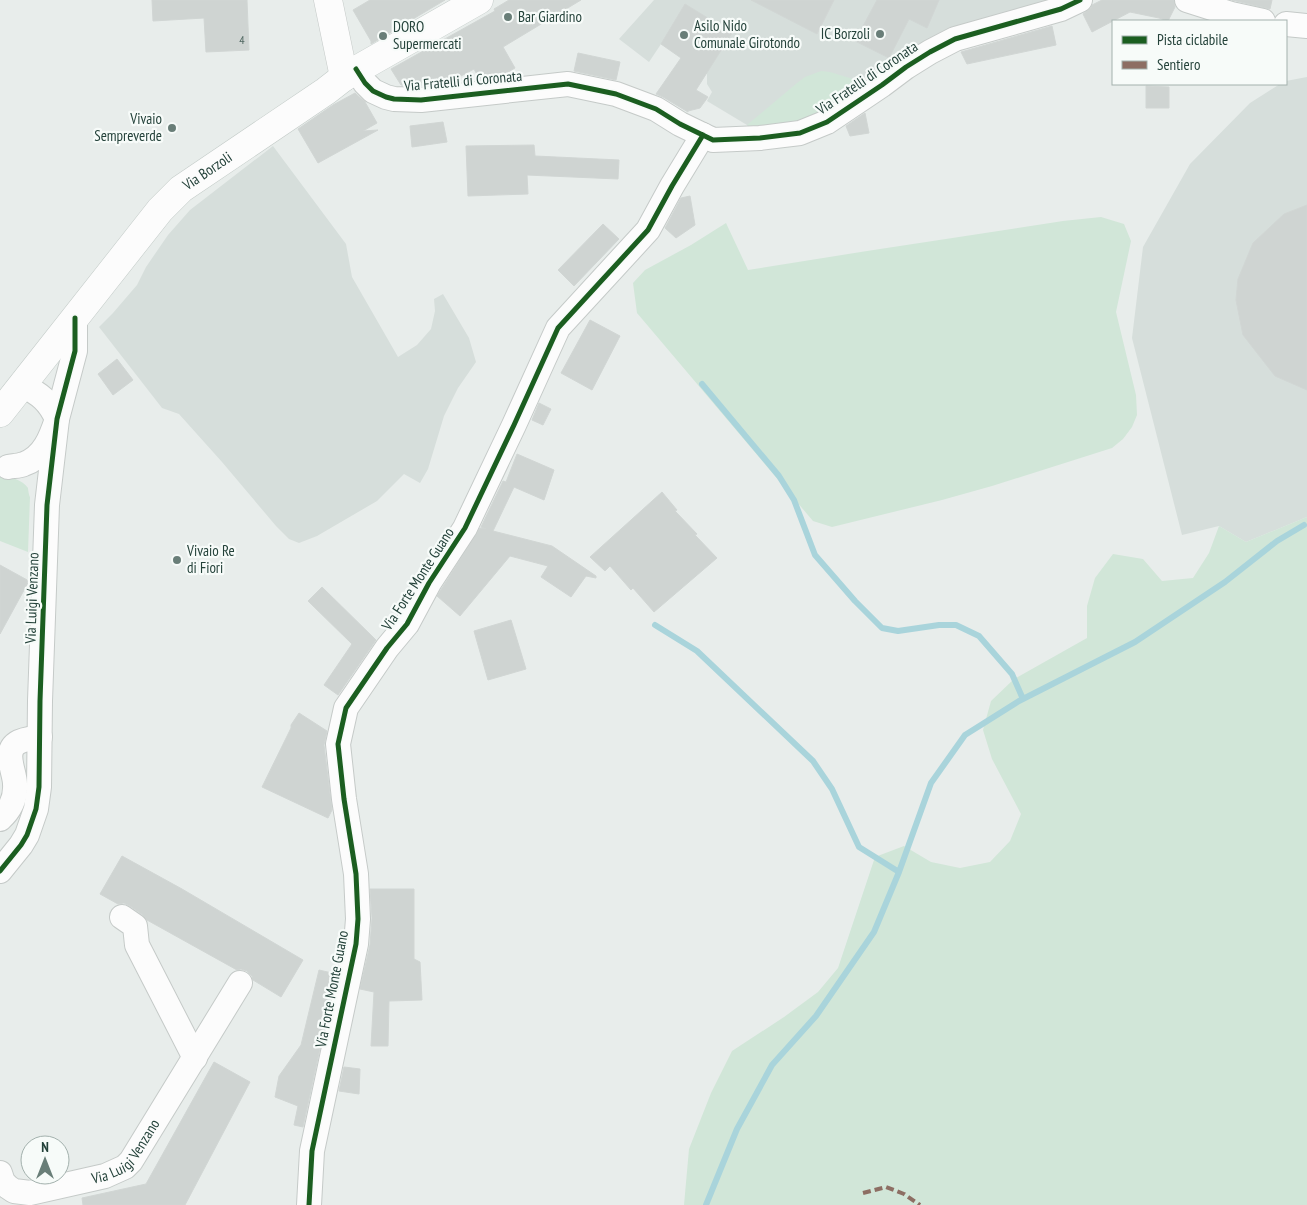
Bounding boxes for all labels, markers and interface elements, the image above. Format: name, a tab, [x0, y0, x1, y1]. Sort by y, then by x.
place label: Bar Giardino	[518, 7, 582, 26]
marker: Bar Giardino	[502, 11, 514, 23]
place label: Asilo Nido Comunale Girotondo	[694, 16, 800, 52]
place label: DORO Supermercati	[393, 17, 462, 53]
legend	[1112, 20, 1287, 85]
place label: IC Borzoli	[821, 24, 870, 43]
marker: IC Borzoli	[874, 28, 886, 40]
marker: Asilo Nido Comunale Girotondo	[678, 29, 690, 41]
marker: DORO Supermercati	[377, 30, 389, 42]
text: Pista ciclabile	[1157, 30, 1228, 49]
house number: 4	[239, 32, 245, 47]
street label: Via Fratelli di Coronata	[811, 37, 921, 119]
text: Sentiero	[1157, 55, 1200, 74]
street label: Via Fratelli di Coronata	[402, 66, 523, 95]
place label: Vivaio Sempreverde	[94, 109, 162, 145]
marker: Vivaio Sempreverde	[166, 122, 178, 134]
street label: Via Borzoli	[178, 147, 235, 195]
street label: Via Forte Monte Guano	[377, 524, 458, 635]
place label: Vivaio Re di Fiori	[186, 541, 235, 577]
street label: Via Luigi Venzano	[20, 552, 43, 645]
marker: Vivaio Re di Fiori	[171, 554, 183, 566]
street label: Via Forte Monte Guano	[311, 929, 352, 1050]
street label: Via Luigi Venzano	[89, 1115, 163, 1188]
north arrow	[20, 1135, 70, 1185]
text: N	[41, 1138, 49, 1156]

